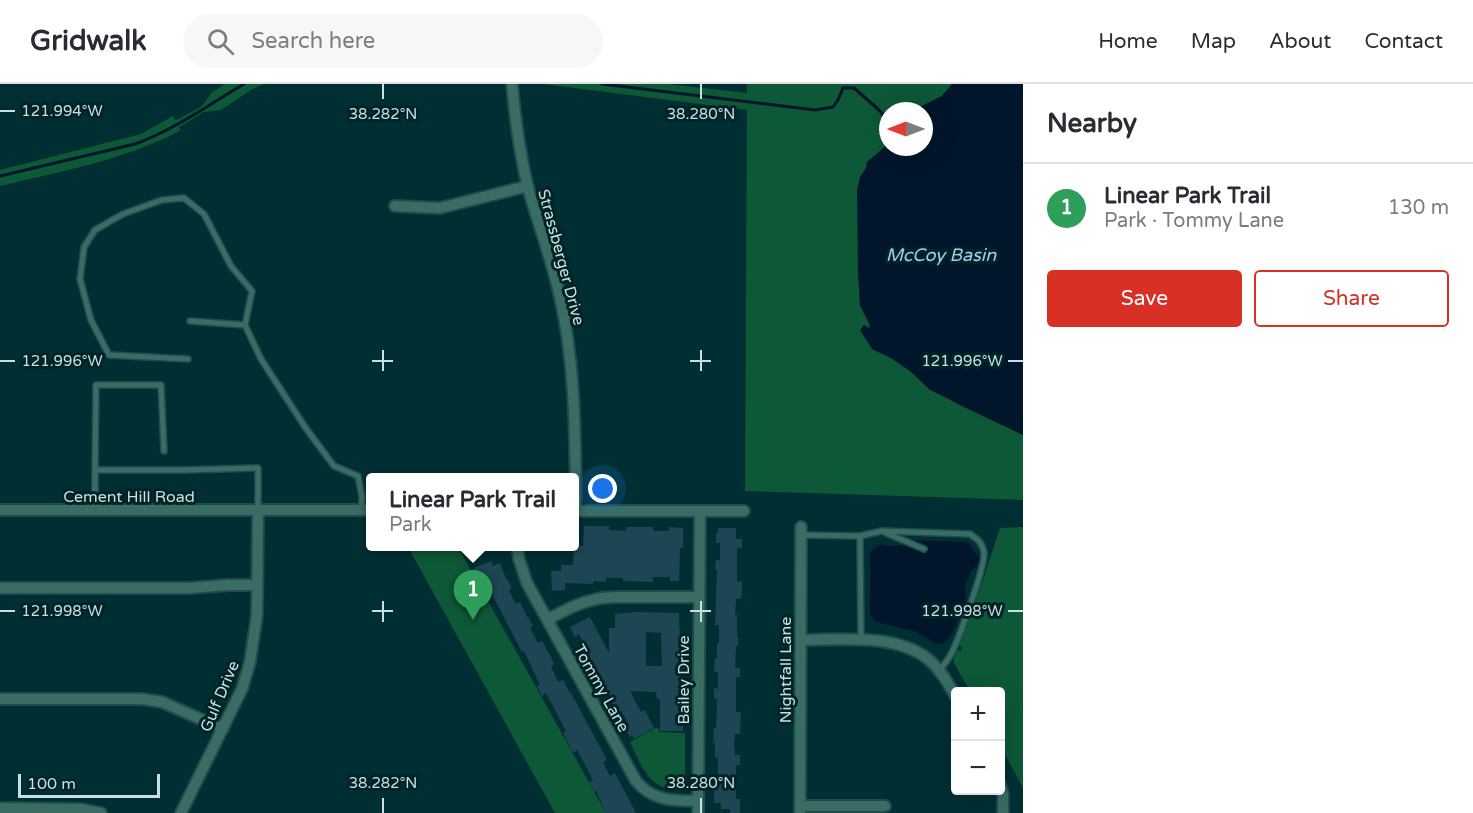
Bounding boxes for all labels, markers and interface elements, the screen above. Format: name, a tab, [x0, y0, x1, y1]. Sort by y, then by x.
search box	[183, 14, 603, 68]
text: Gridwalk	[30, 24, 147, 58]
icon: search	[204, 25, 237, 58]
text: Search here	[252, 28, 375, 54]
text: Home	[1098, 29, 1158, 54]
text: Map	[1191, 29, 1236, 54]
text: About	[1269, 29, 1331, 54]
text: Contact	[1364, 29, 1443, 54]
text: 121.994°W	[21, 102, 103, 120]
north arrow	[879, 102, 933, 156]
text: 38.282°N	[349, 105, 417, 123]
text: 38.280°N	[667, 105, 735, 123]
text: Nearby	[1047, 108, 1137, 139]
text: Linear Park Trail	[1104, 183, 1271, 209]
street label: Strassberger Drive	[533, 187, 589, 327]
text: 1	[1060, 196, 1073, 220]
text: 130 m	[1388, 196, 1449, 220]
text: Park · Tommy Lane	[1104, 209, 1284, 233]
water label: McCoy Basin	[886, 244, 997, 266]
button: Save	[1047, 270, 1242, 327]
button: Share	[1254, 270, 1449, 327]
text: 121.996°W	[21, 352, 103, 370]
text: 121.996°W	[921, 352, 1003, 370]
popup	[366, 473, 579, 551]
your location	[588, 474, 617, 503]
street label: Cement Hill Road	[63, 487, 195, 507]
text: Linear Park Trail	[389, 487, 556, 513]
text: Park	[389, 513, 432, 537]
pin: 1	[454, 570, 492, 620]
text: 121.998°W	[21, 602, 103, 620]
text: 121.998°W	[921, 602, 1003, 620]
street label: Nightfall Lane	[776, 617, 796, 723]
street label: Bailey Drive	[674, 635, 694, 725]
street label: Tommy Lane	[569, 641, 633, 736]
street label: Gulf Drive	[196, 658, 244, 735]
map controls	[951, 687, 1005, 795]
button: +	[951, 687, 1005, 741]
button: −	[951, 741, 1005, 795]
scale bar	[18, 771, 160, 798]
text: 100 m	[27, 774, 76, 794]
text: 38.282°N	[349, 774, 417, 792]
text: 38.280°N	[667, 774, 735, 792]

